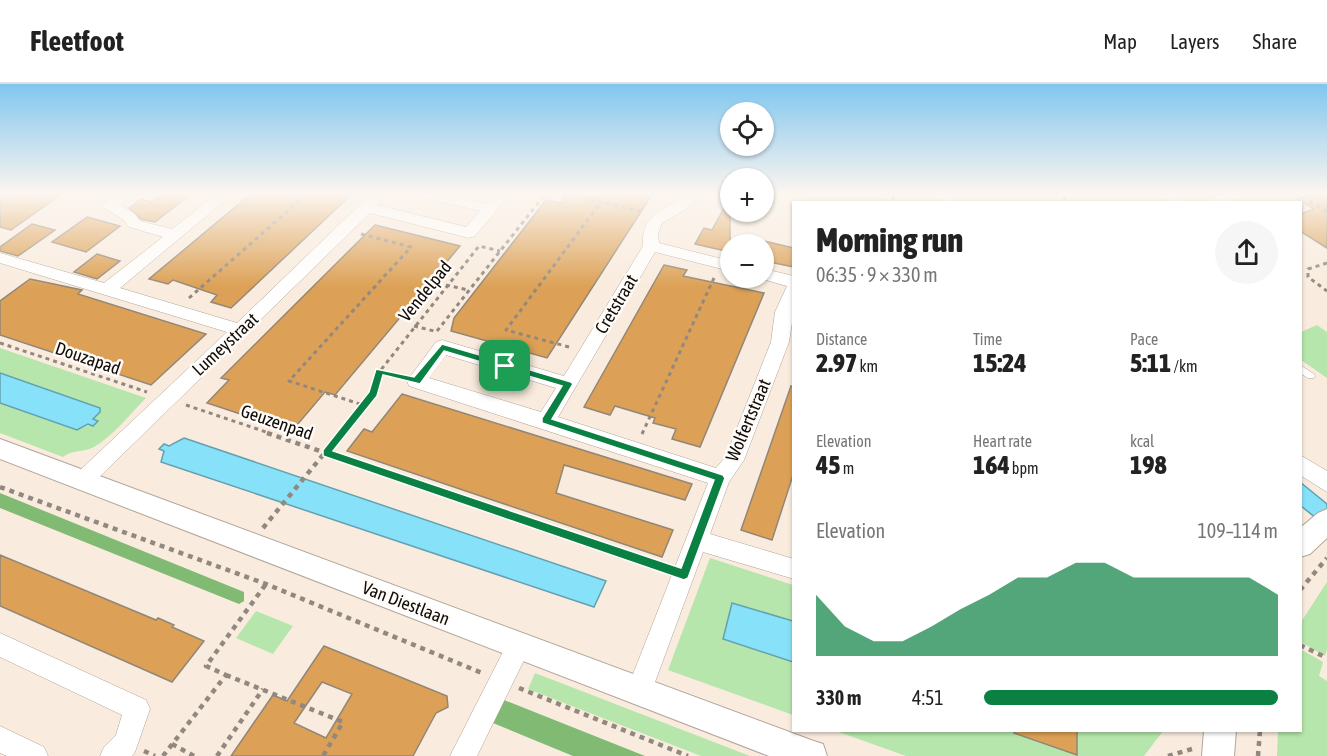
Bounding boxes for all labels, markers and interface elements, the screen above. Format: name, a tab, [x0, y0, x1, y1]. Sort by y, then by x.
text: Fleetfoot	[30, 25, 124, 57]
text: Map	[1103, 29, 1137, 53]
text: Layers	[1170, 29, 1220, 53]
text: Share	[1253, 29, 1297, 53]
map controls	[720, 102, 774, 288]
button: locate	[720, 102, 774, 156]
button: +	[720, 168, 774, 222]
text: Morning run	[816, 221, 963, 259]
button: share	[1215, 221, 1278, 284]
button: −	[720, 234, 774, 288]
street label: Vendelpad	[394, 256, 456, 326]
text: 06:35 · 9 × 330 m	[816, 263, 938, 286]
street label: Cretstraat	[590, 271, 642, 337]
street label: Lumeystraat	[188, 308, 262, 380]
text: Distance	[816, 330, 867, 348]
text: Time	[973, 330, 1002, 348]
text: Pace	[1130, 330, 1158, 348]
street label: Douzapad	[53, 337, 123, 379]
pin	[479, 340, 530, 391]
text: 2.97	[816, 348, 857, 378]
text: 15:24	[973, 348, 1027, 378]
text: 5:11	[1130, 348, 1171, 378]
icon: arrive	[488, 349, 521, 382]
text: km	[857, 357, 878, 375]
text: /km	[1171, 357, 1197, 375]
street label: Wolfertstraat	[721, 376, 775, 464]
street label: Geuzenpad	[238, 400, 316, 444]
text: Elevation	[816, 432, 871, 450]
text: Heart rate	[973, 432, 1032, 450]
text: kcal	[1130, 432, 1154, 450]
text: 45	[816, 450, 840, 480]
text: 164	[973, 450, 1010, 480]
text: 198	[1130, 450, 1167, 480]
text: m	[840, 459, 854, 477]
text: bpm	[1010, 459, 1039, 477]
text: Elevation	[816, 519, 885, 542]
text: 109–114 m	[1197, 519, 1278, 542]
street label: Van Diestlaan	[359, 577, 453, 629]
text: 330 m	[816, 686, 861, 709]
text: 4:51	[912, 686, 944, 709]

